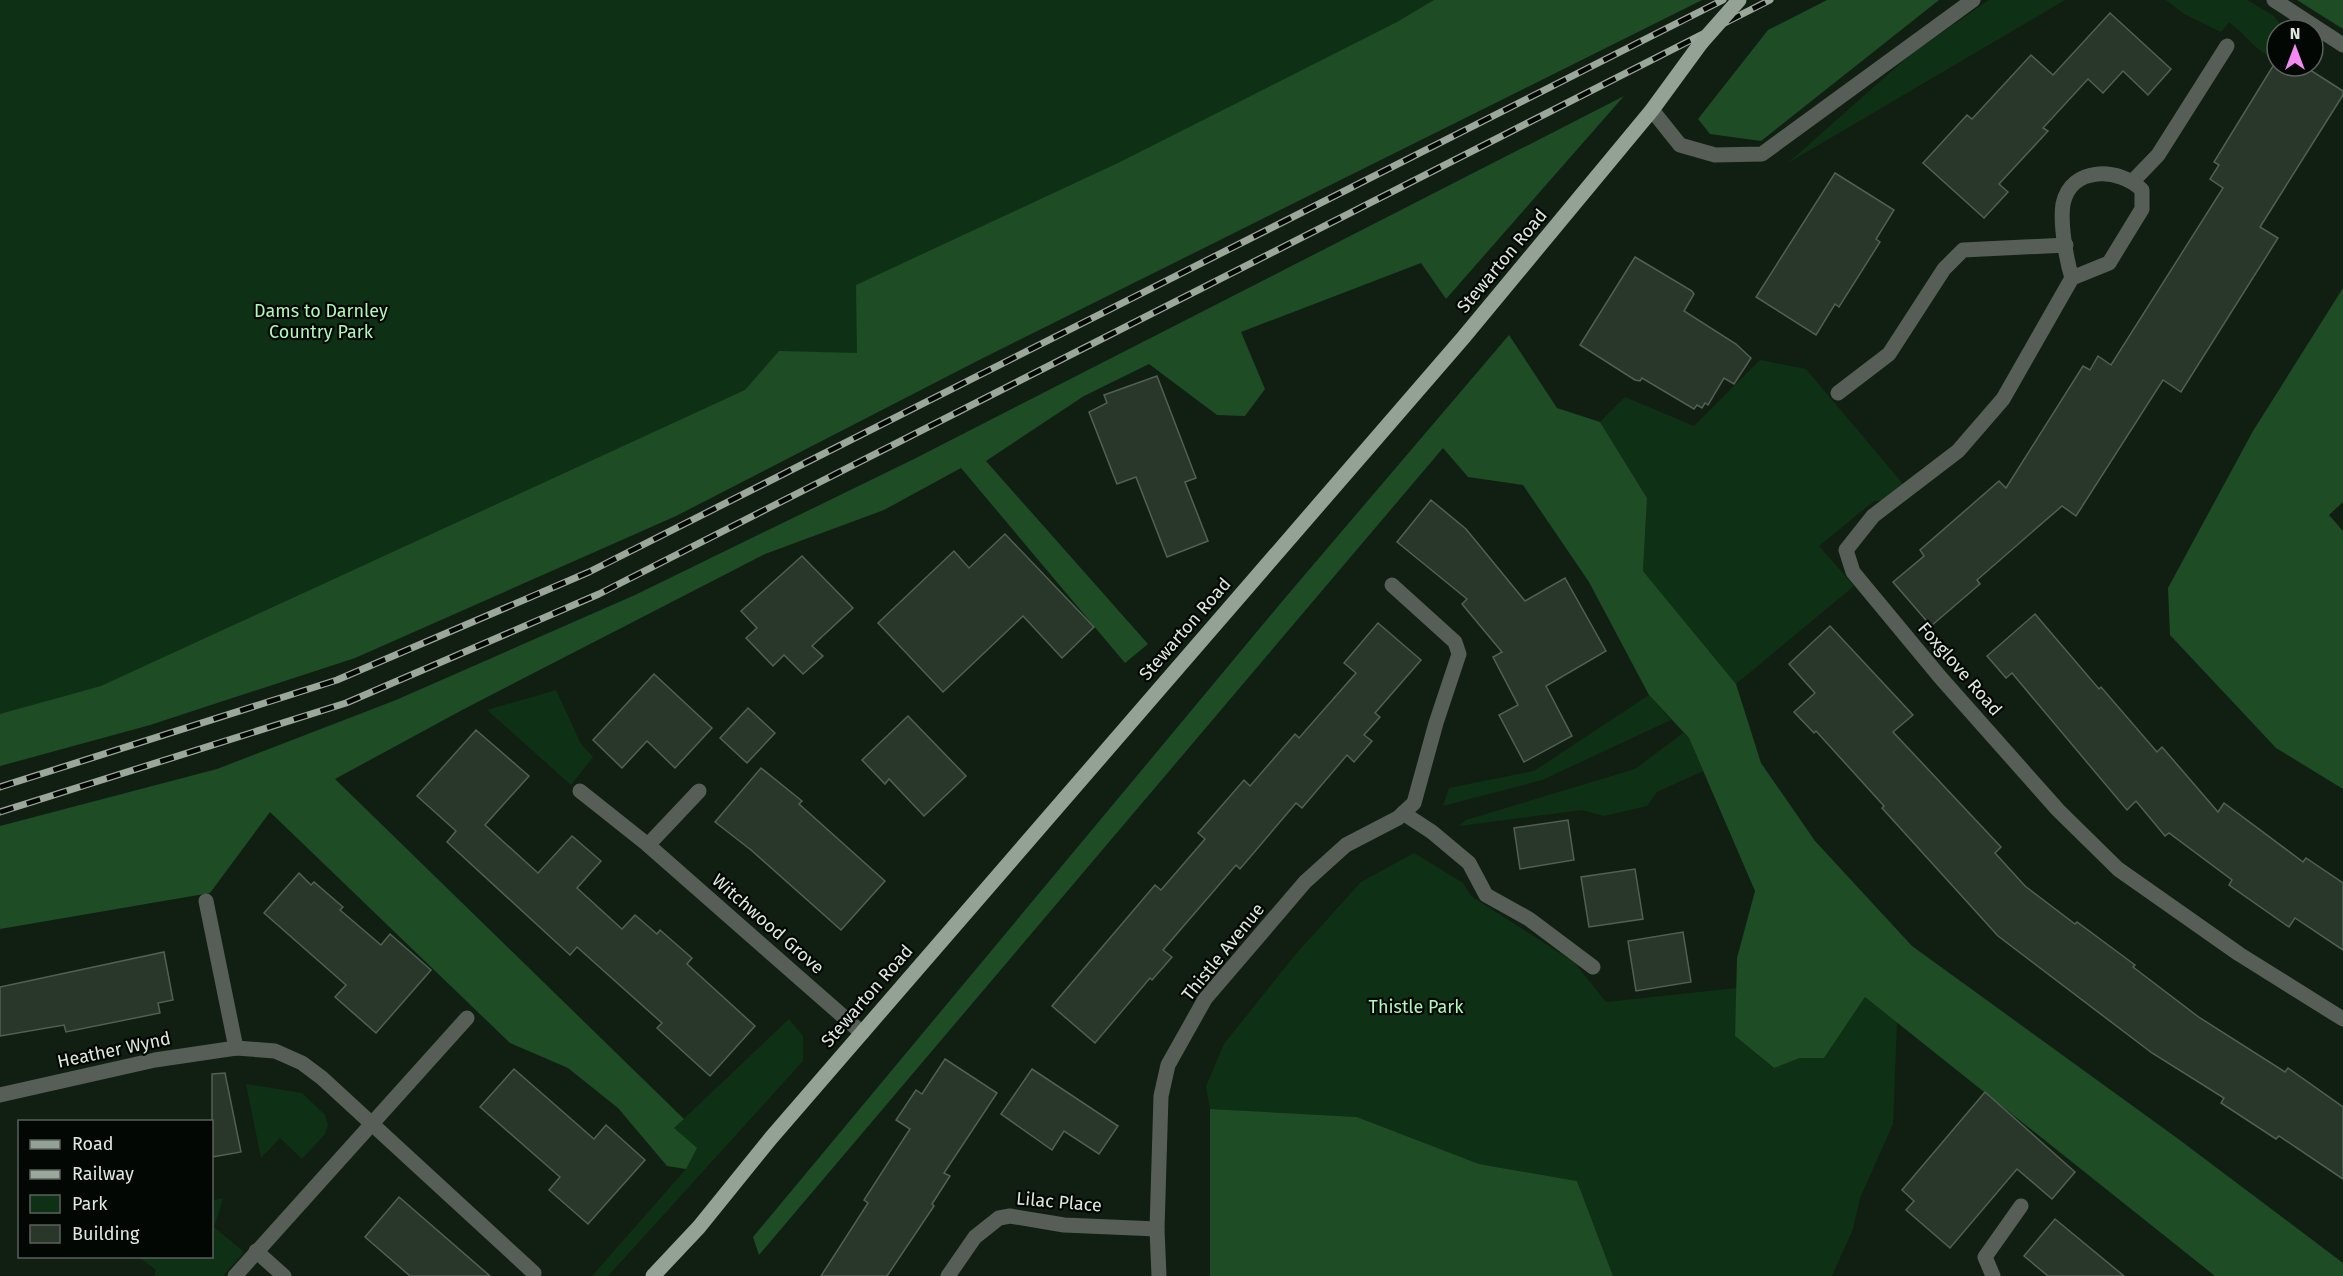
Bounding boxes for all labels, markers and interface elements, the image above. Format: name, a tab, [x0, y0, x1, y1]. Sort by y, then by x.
north arrow	[2265, 18, 2325, 78]
text: N	[2290, 24, 2300, 43]
street label: Stewarton Road	[1452, 205, 1552, 317]
park label: Dams to Darnley Country Park	[254, 300, 388, 343]
street label: Stewarton Road	[1134, 573, 1236, 685]
street label: Foxglove Road	[1913, 618, 2007, 720]
street label: Witchwood Grove	[707, 869, 829, 979]
street label: Thistle Avenue	[1177, 899, 1269, 1005]
street label: Stewarton Road	[816, 940, 918, 1052]
park label: Thistle Park	[1369, 996, 1464, 1018]
street label: Heather Wynd	[55, 1027, 173, 1073]
legend	[18, 1120, 213, 1258]
text: Road	[72, 1133, 114, 1155]
text: Railway	[72, 1163, 134, 1185]
street label: Lilac Place	[1015, 1187, 1103, 1217]
text: Park	[72, 1193, 108, 1215]
text: Building	[72, 1223, 140, 1245]

